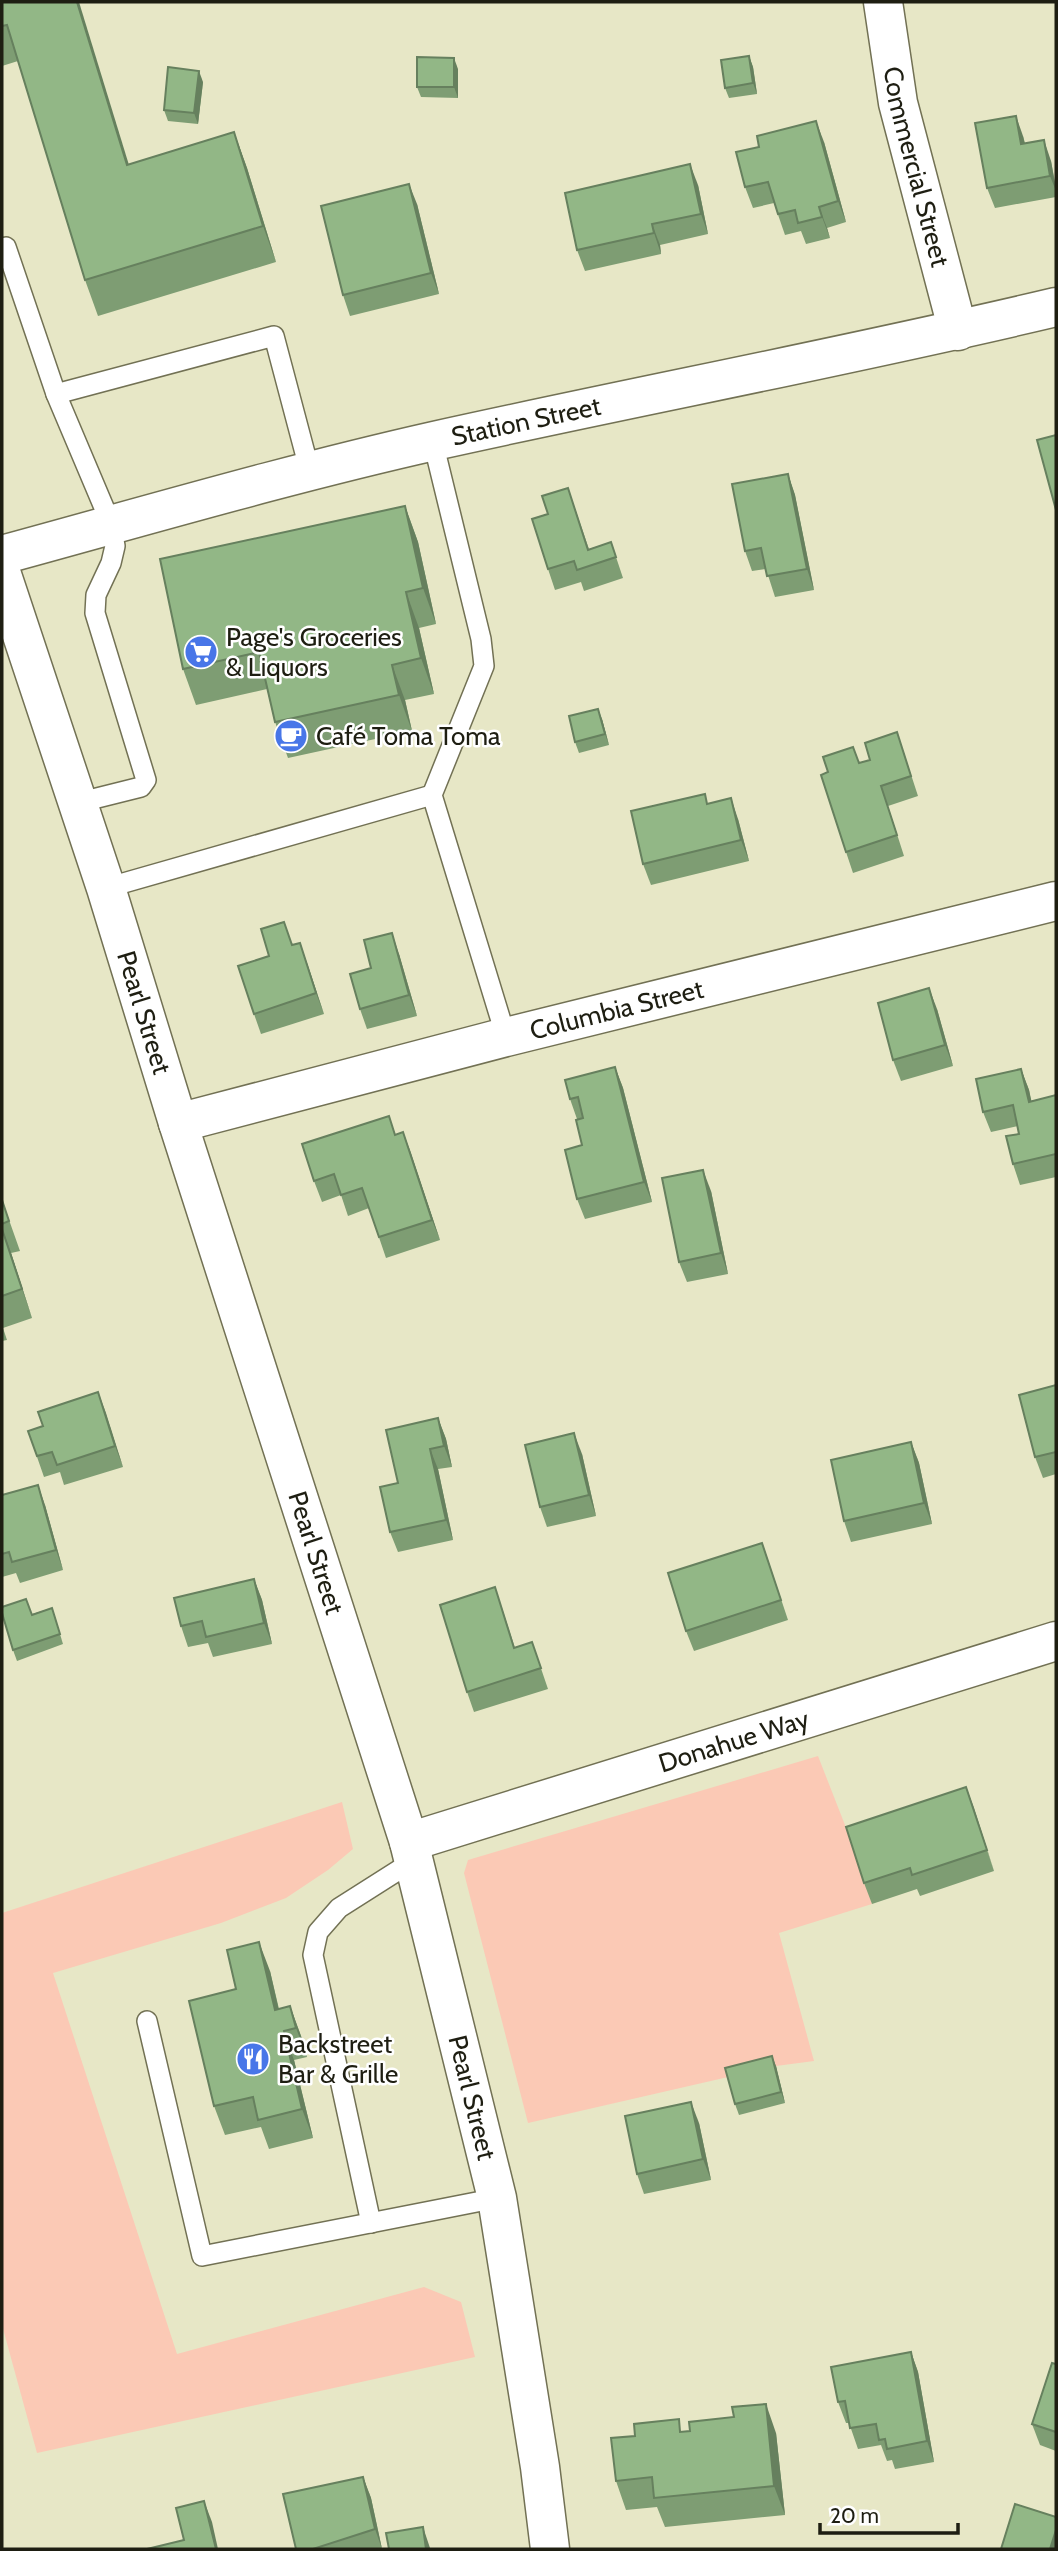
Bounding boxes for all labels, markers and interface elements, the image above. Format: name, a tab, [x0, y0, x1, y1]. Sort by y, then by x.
street label: Commercial Street	[877, 64, 956, 270]
street label: Station Street	[448, 390, 604, 453]
place label: Page's Groceries & Liquors	[226, 621, 402, 683]
supermarket icon: Page's Groceries & Liquors	[182, 633, 220, 671]
cafe icon: Café Toma Toma	[272, 717, 310, 755]
place label: Café Toma Toma	[316, 720, 501, 752]
street label: Pearl Street	[110, 947, 178, 1078]
street label: Columbia Street	[526, 973, 707, 1047]
street label: Pearl Street	[281, 1487, 351, 1619]
street label: Donahue Way	[655, 1703, 813, 1779]
place label: Backstreet Bar & Grille	[278, 2028, 398, 2090]
street label: Pearl Street	[441, 2032, 503, 2163]
restaurant icon: Backstreet Bar & Grille	[234, 2040, 272, 2078]
scale bar	[820, 2492, 958, 2536]
text: 20 m	[830, 2503, 879, 2528]

